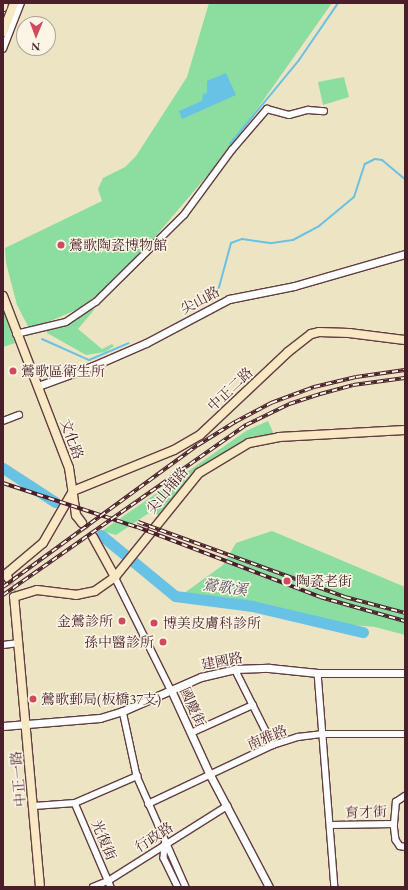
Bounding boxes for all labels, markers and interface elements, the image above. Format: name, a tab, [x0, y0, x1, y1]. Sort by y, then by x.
north arrow	[16, 16, 56, 56]
text: N	[31, 40, 40, 54]
place label: 鶯歌陶瓷博物館	[69, 237, 167, 253]
marker: 鶯歌陶瓷博物館	[56, 240, 66, 250]
street label: 尖山路	[178, 283, 222, 317]
place label: 鶯歌區衛生所	[21, 363, 105, 379]
street label: 中正二路	[204, 364, 256, 414]
marker: 鶯歌區衛生所	[8, 366, 18, 376]
street label: 文化路	[57, 416, 87, 462]
street label: 尖山埔路	[143, 463, 191, 517]
place label: 陶瓷老街	[296, 573, 352, 589]
water label: 鶯歌溪	[201, 575, 249, 599]
marker: 陶瓷老街	[281, 575, 293, 587]
place label: 金鶯診所	[57, 613, 113, 629]
marker: 金鶯診所	[116, 615, 128, 627]
place label: 博美皮膚科診所	[163, 615, 261, 631]
marker: 博美皮膚科診所	[148, 617, 160, 629]
place label: 孫中醫診所	[84, 634, 154, 650]
marker: 孫中醫診所	[157, 636, 169, 648]
street label: 建國路	[200, 649, 244, 673]
street label: 國慶街	[177, 684, 209, 730]
place label: 鶯歌郵局(板橋37支)	[41, 691, 161, 707]
marker: 鶯歌郵局(板橋37支)	[28, 694, 38, 704]
street label: 南雅路	[244, 721, 290, 753]
street label: 中正一路	[7, 750, 29, 808]
street label: 育才街	[345, 803, 387, 821]
street label: 光復街	[88, 817, 120, 863]
street label: 行政路	[132, 819, 176, 855]

